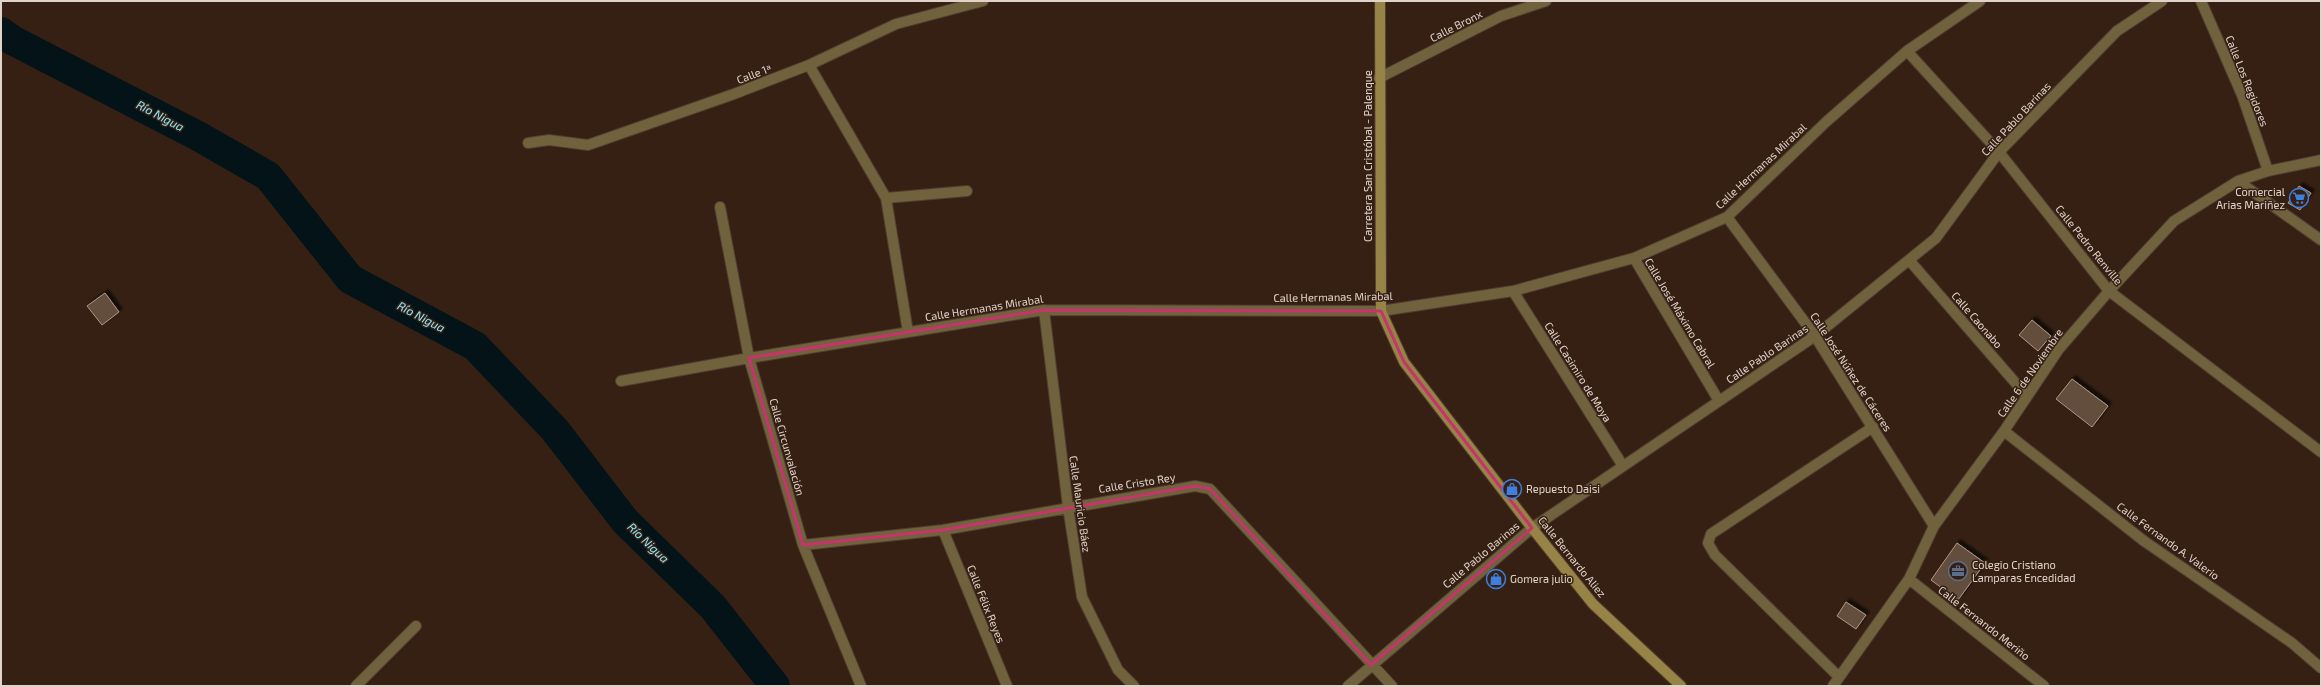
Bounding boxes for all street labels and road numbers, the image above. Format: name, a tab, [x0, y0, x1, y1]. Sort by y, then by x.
street label: Calle Bronx	[1428, 7, 1484, 44]
street label: Calle Los Regidores	[2223, 33, 2272, 129]
street label: Calle 1ª	[734, 61, 773, 86]
street label: Carretera San Cristóbal - Palenque	[1361, 70, 1374, 242]
street label: Calle Pablo Barinas	[1978, 79, 2053, 158]
street label: Calle Hermanas Mirabal	[1713, 120, 1809, 211]
street label: Calle Pedro Renville	[2053, 202, 2126, 287]
street label: Calle José Máximo Cabral	[1642, 255, 1719, 371]
street label: Calle Hermanas Mirabal	[1273, 289, 1394, 304]
street label: Calle Caonabo	[1949, 289, 2005, 351]
street label: Calle Hermanas Mirabal	[924, 292, 1045, 323]
street label: Calle José Núñez de Cáceres	[1808, 310, 1895, 434]
street label: Calle Casimiro de Moya	[1542, 319, 1615, 424]
street label: Calle Pablo Barinas	[1723, 321, 1810, 386]
street label: Calle 6 de Noviembre	[1994, 326, 2065, 419]
street label: Calle Circunvalación	[767, 397, 808, 497]
street label: Calle Mauricio Báez	[1067, 455, 1094, 553]
street label: Calle Cristo Rey	[1098, 470, 1176, 495]
street label: Calle Fernando A. Valerio	[2115, 499, 2222, 582]
street label: Calle Bernardo Aliez	[1536, 514, 1609, 600]
street label: Calle Pablo Barinas	[1440, 519, 1522, 590]
street label: Calle Félix Reyes	[965, 563, 1008, 645]
street label: Calle Fernando Meriño	[1936, 583, 2033, 662]

